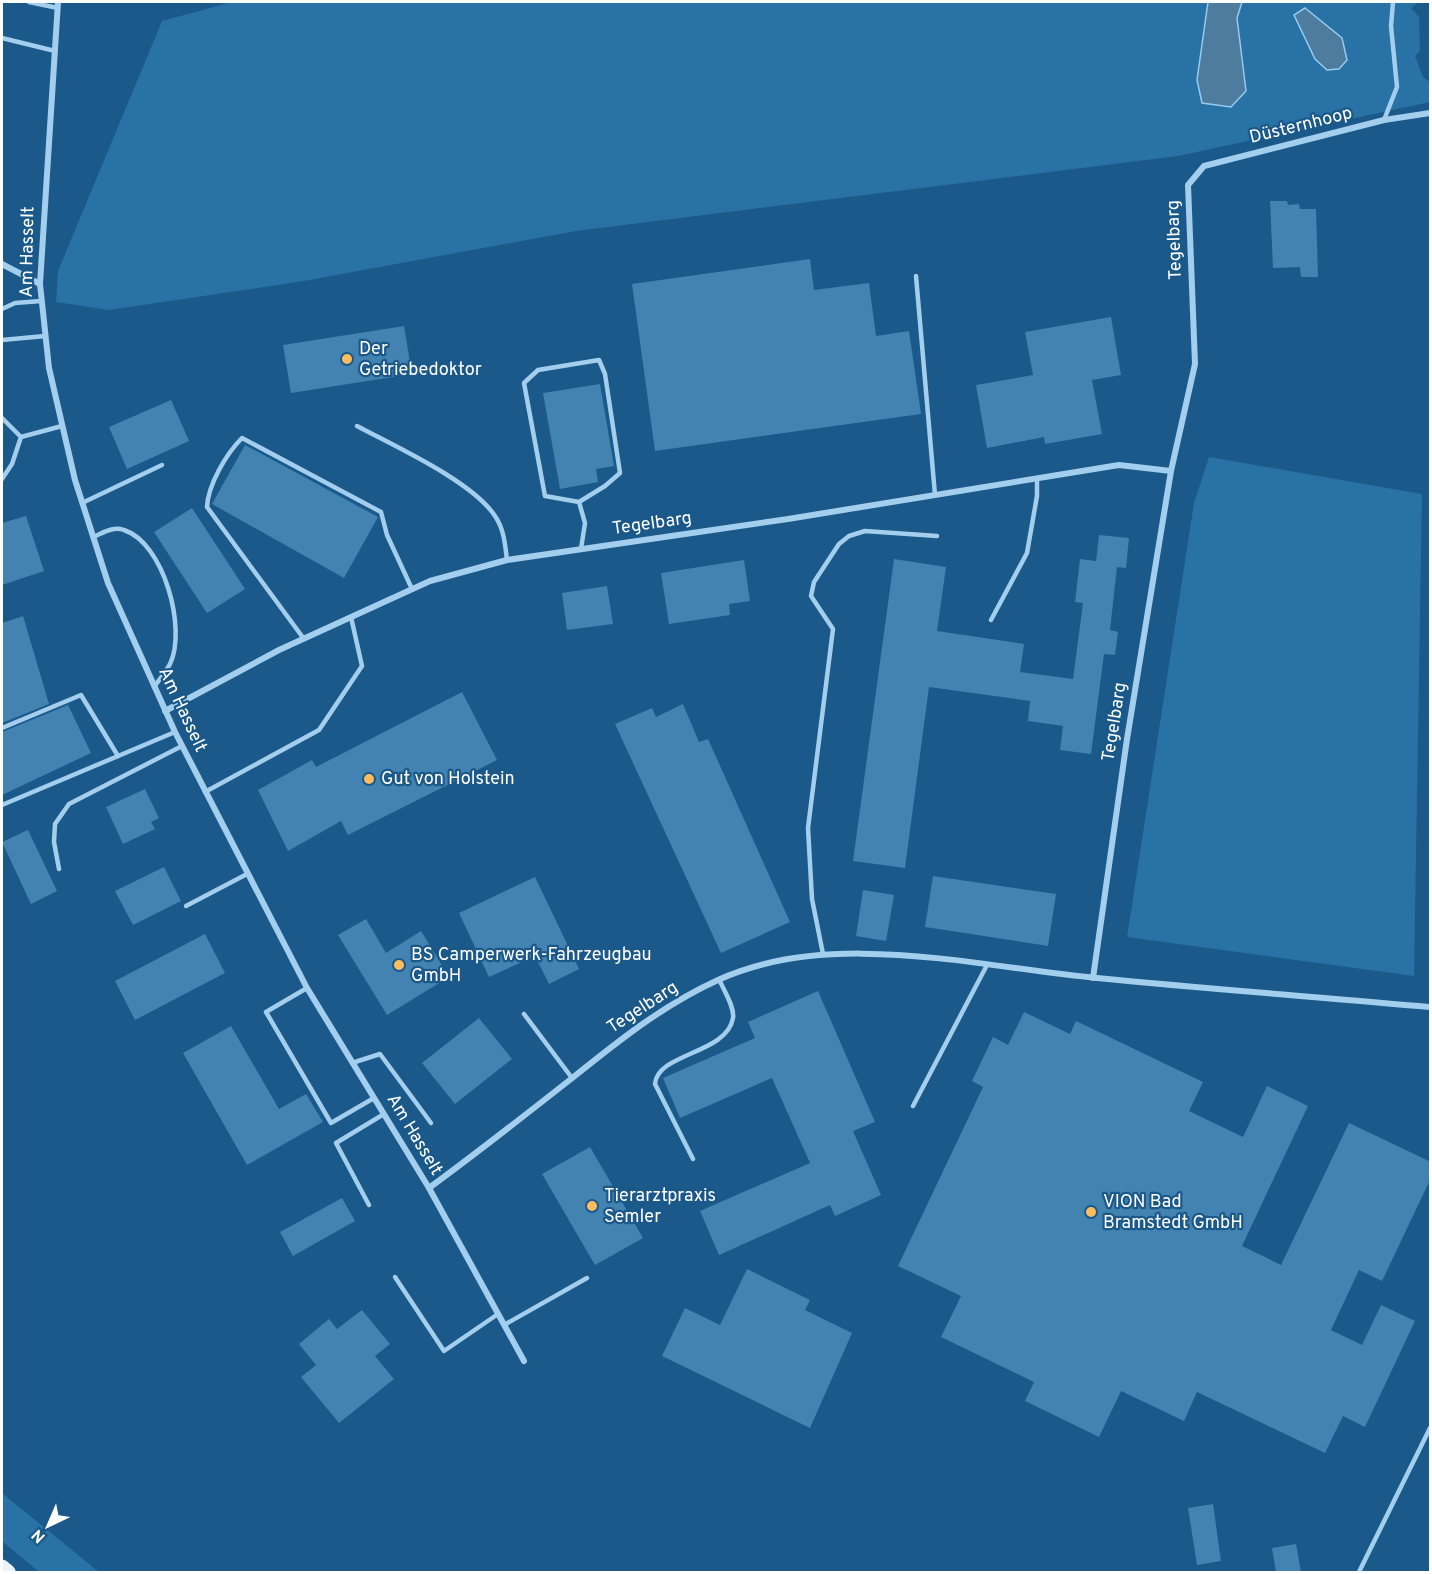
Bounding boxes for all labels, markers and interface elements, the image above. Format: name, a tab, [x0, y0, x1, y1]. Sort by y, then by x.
street label: Düsternhoop	[1247, 102, 1355, 150]
street label: Tegelbarg	[1162, 200, 1188, 280]
street label: Am Hasselt	[16, 206, 40, 298]
place label: Der Getriebedoktor	[359, 338, 482, 382]
marker: Der Getriebedoktor	[340, 352, 354, 366]
street label: Tegelbarg	[611, 507, 693, 541]
street label: Am Hasselt	[152, 664, 212, 756]
street label: Tegelbarg	[1097, 681, 1133, 763]
place label: Gut von Holstein	[381, 768, 515, 791]
marker: Gut von Holstein	[362, 772, 376, 786]
place label: BS Camperwerk-Fahrzeugbau GmbH	[411, 944, 652, 988]
marker: BS Camperwerk-Fahrzeugbau GmbH	[392, 958, 406, 972]
street label: Tegelbarg	[603, 977, 683, 1039]
street label: Am Hasselt	[381, 1090, 447, 1180]
place label: Tierarztpraxis Semler	[604, 1185, 716, 1229]
place label: VION Bad Bramstedt GmbH	[1103, 1191, 1243, 1235]
marker: Tierarztpraxis Semler	[585, 1199, 599, 1213]
marker: VION Bad Bramstedt GmbH	[1084, 1205, 1098, 1219]
north arrow	[18, 1496, 78, 1556]
text: N	[28, 1524, 50, 1547]

